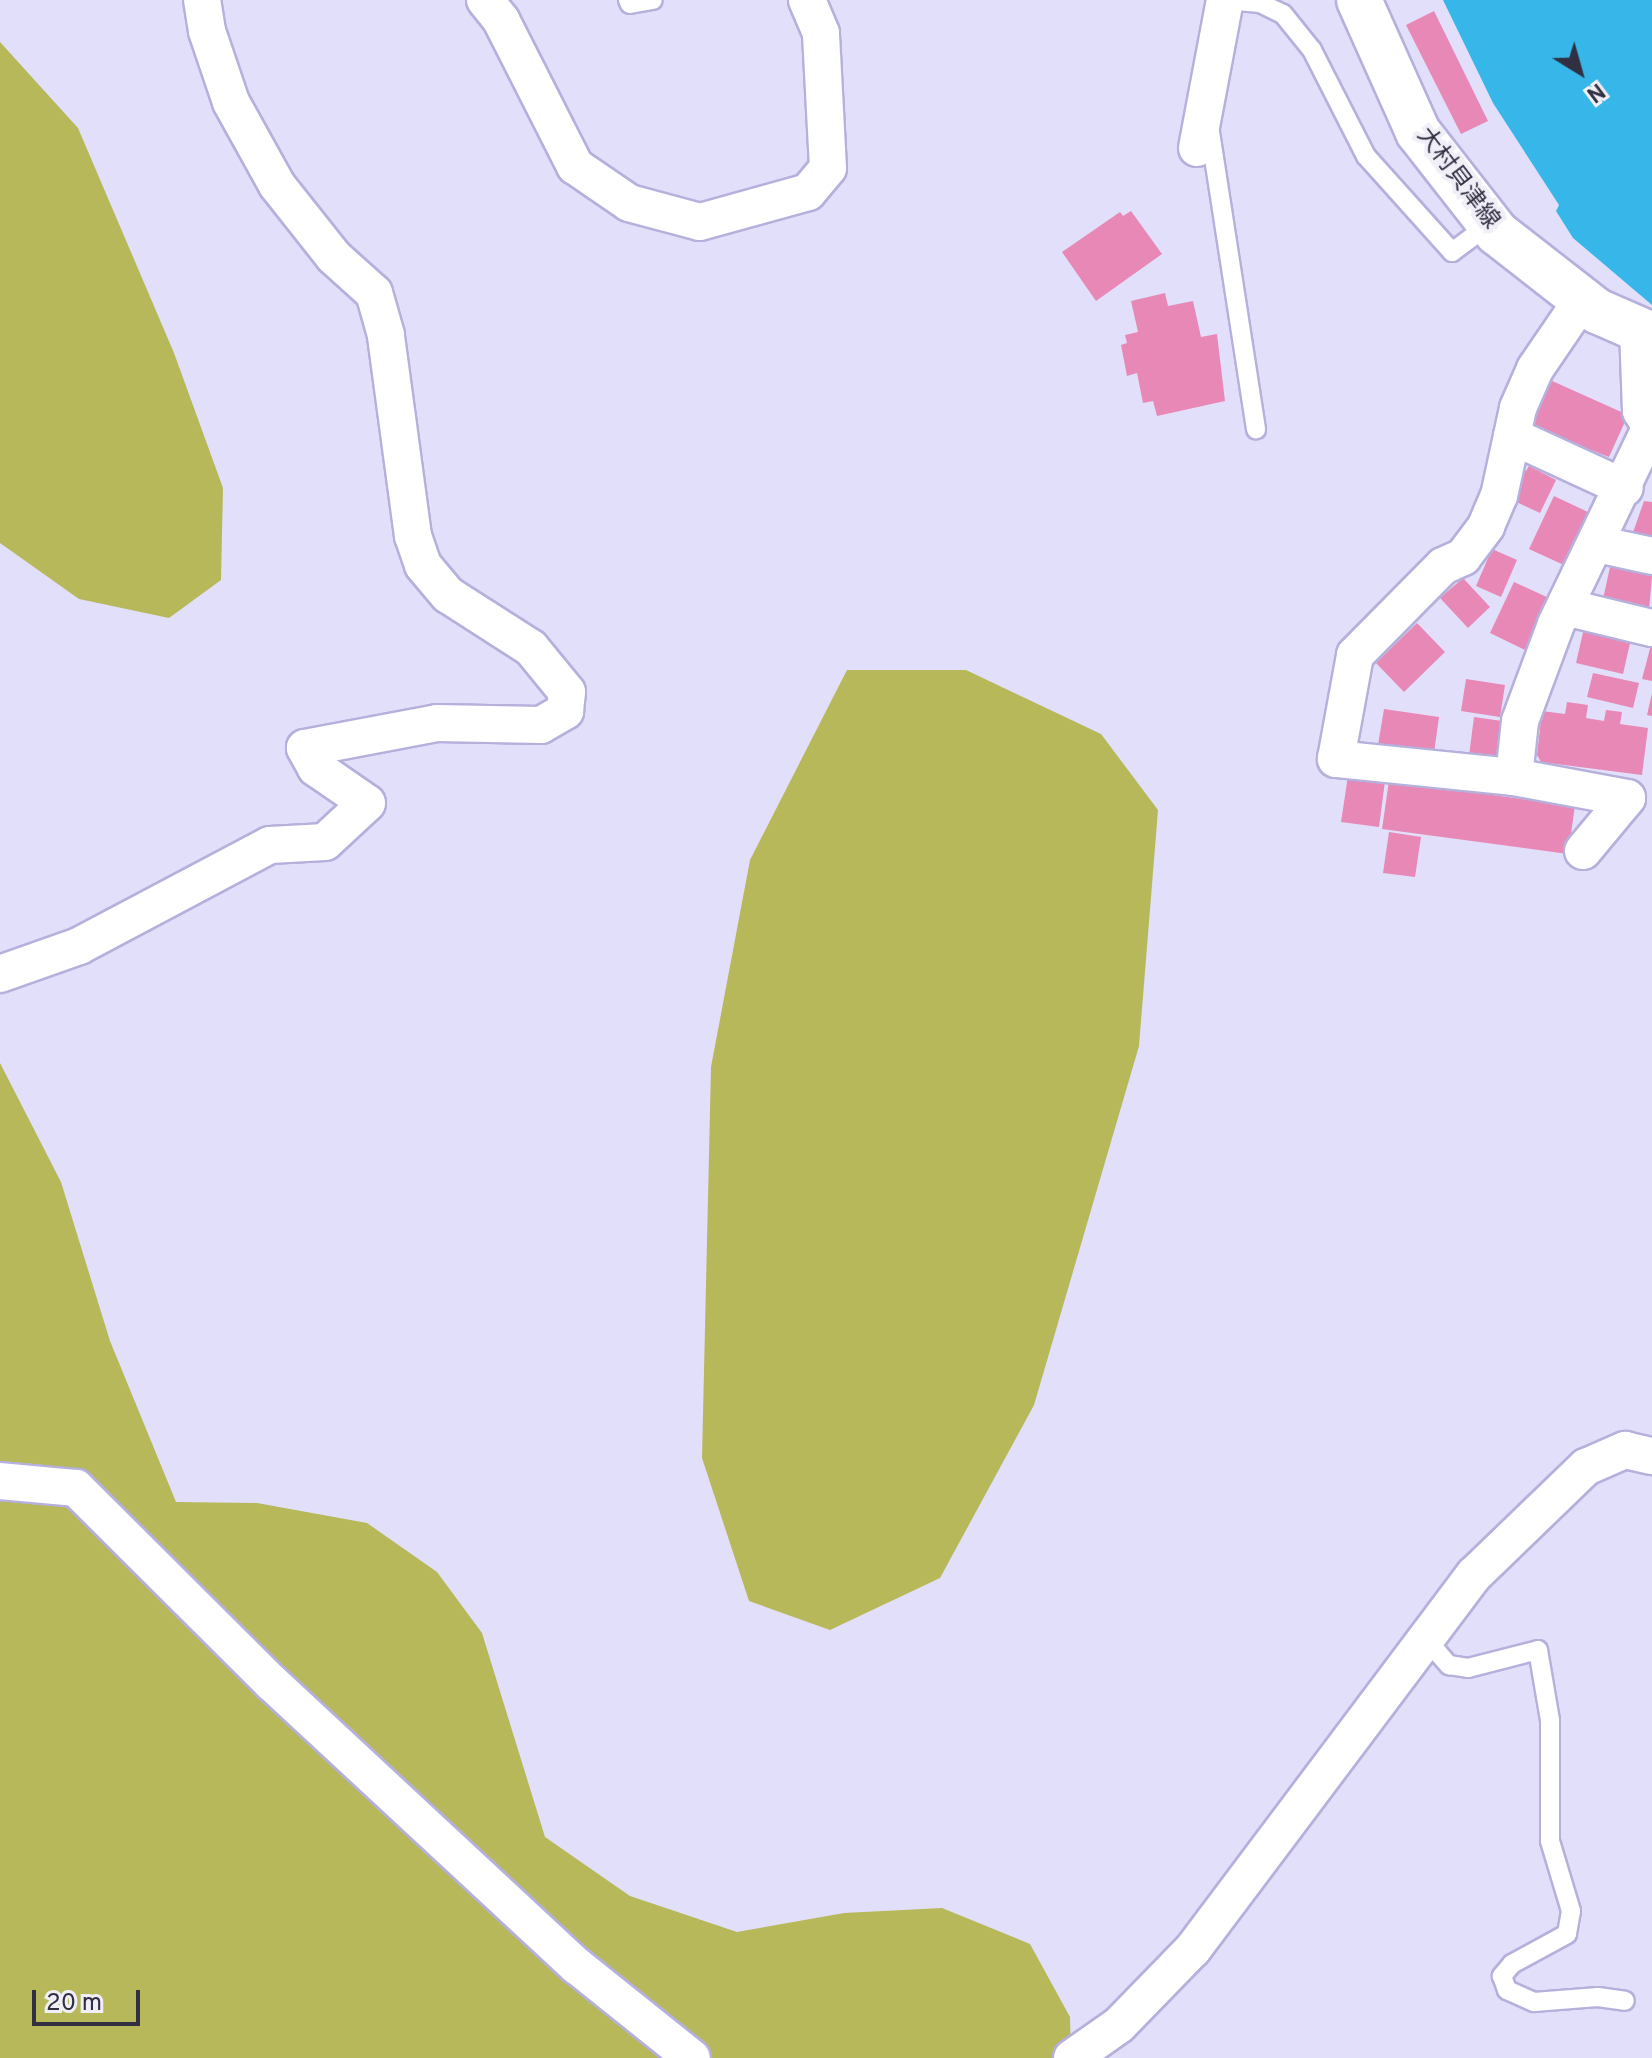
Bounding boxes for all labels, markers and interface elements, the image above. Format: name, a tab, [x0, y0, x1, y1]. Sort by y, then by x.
north arrow	[1540, 32, 1620, 112]
text: N	[1580, 76, 1609, 107]
street label: 大村貝津線	[1409, 122, 1505, 236]
scale bar	[36, 1974, 144, 2024]
text: 20 m	[46, 1989, 102, 2019]

